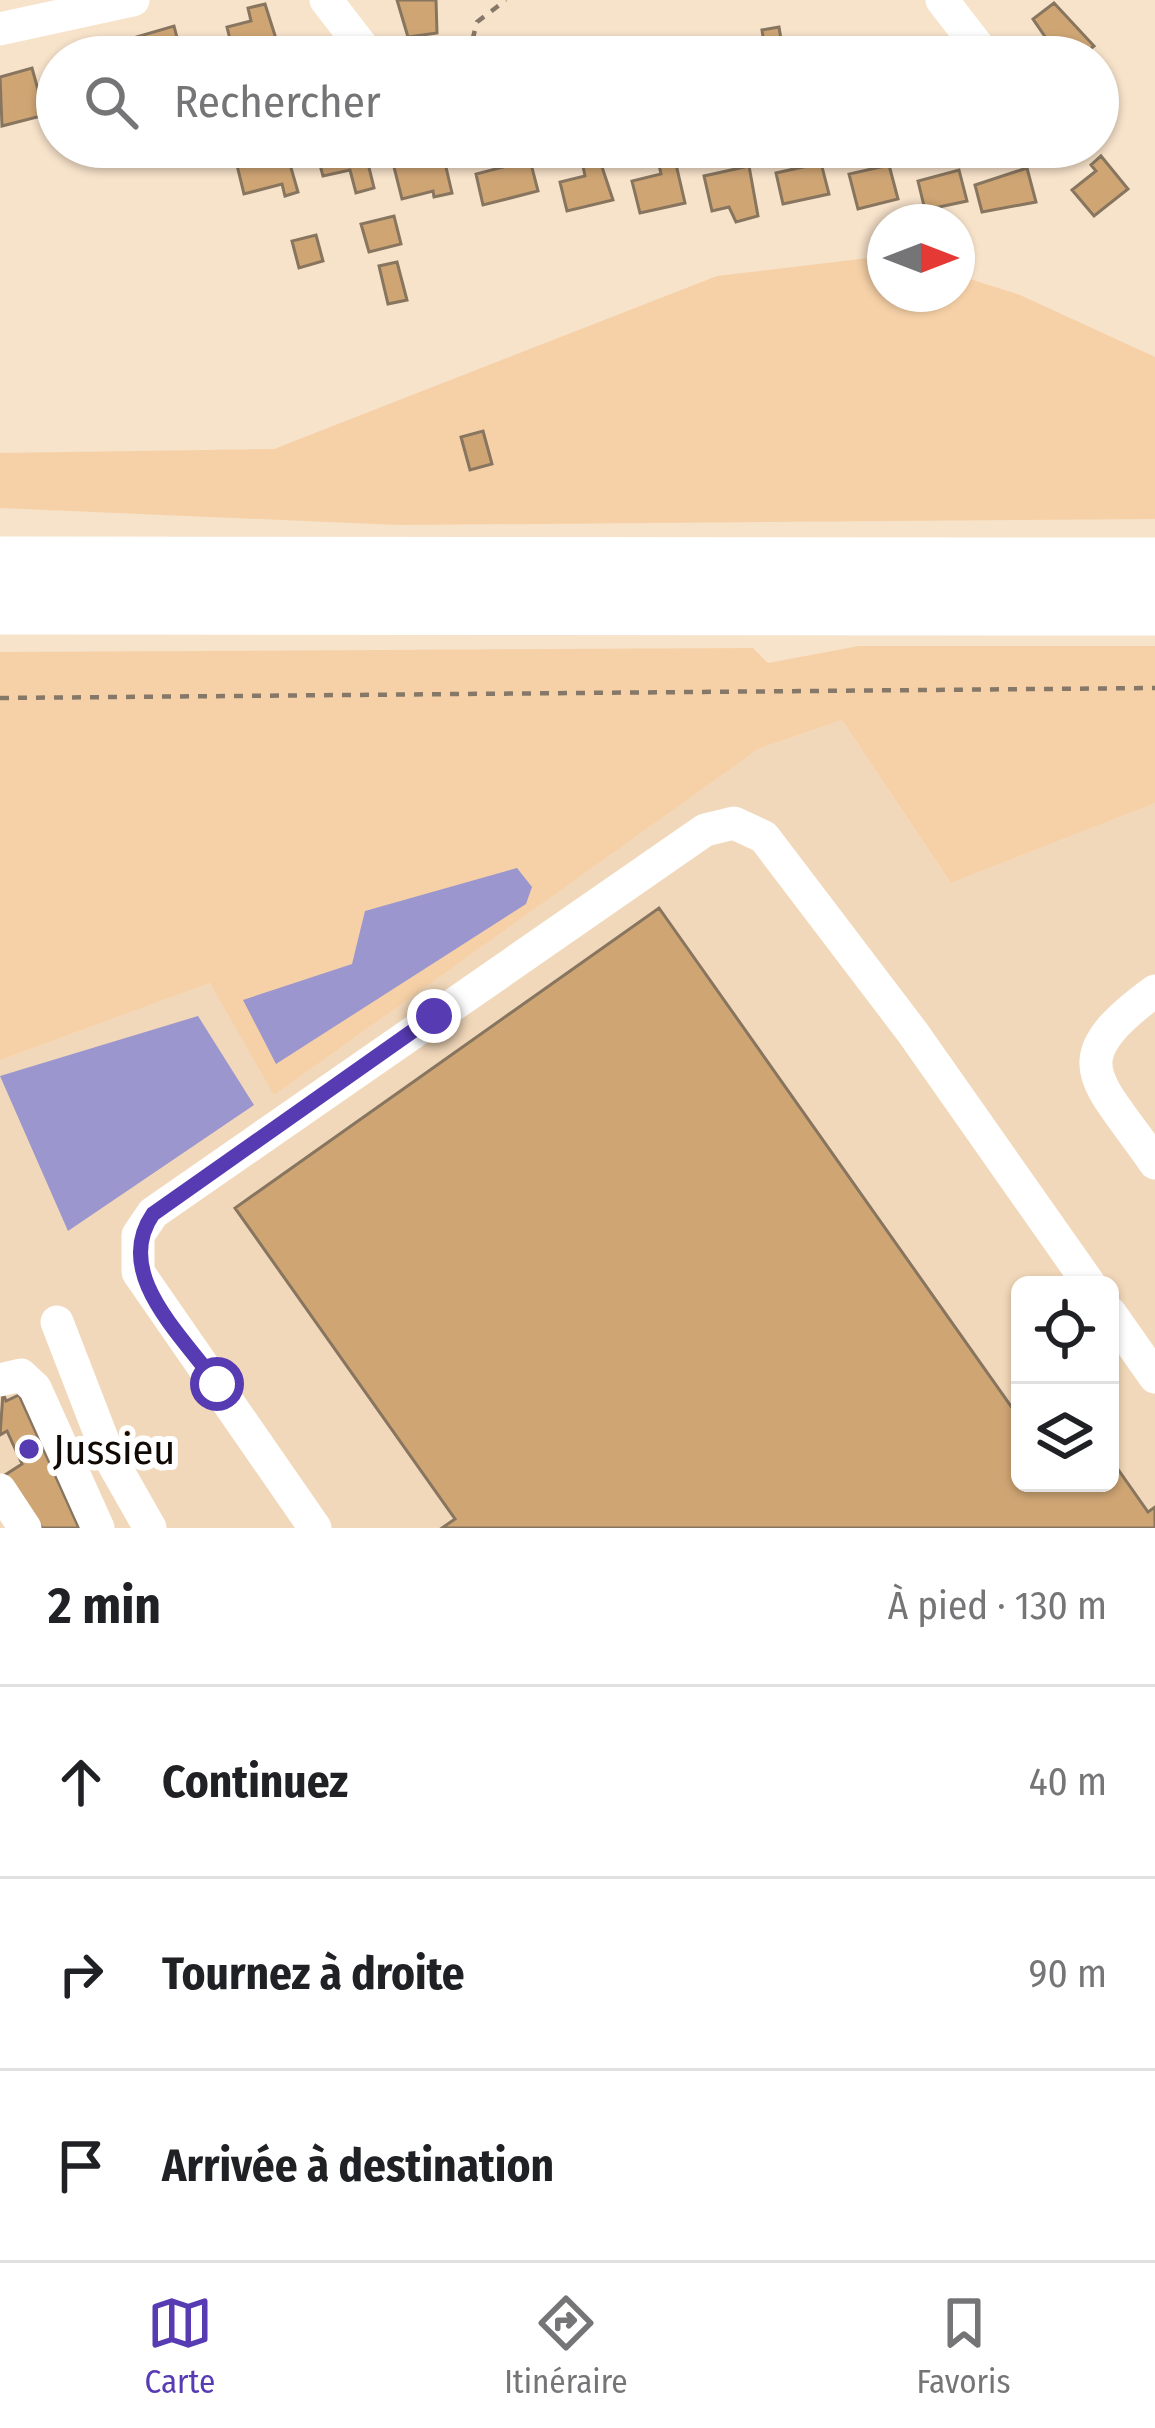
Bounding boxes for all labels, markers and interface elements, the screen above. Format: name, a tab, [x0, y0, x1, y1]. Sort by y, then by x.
search box	[36, 36, 1119, 168]
icon: search	[78, 69, 144, 135]
text: Rechercher	[174, 75, 381, 129]
north arrow	[867, 204, 975, 312]
route end	[407, 989, 461, 1043]
map controls	[1011, 1276, 1119, 1492]
button: locate	[1011, 1276, 1119, 1384]
route start	[190, 1357, 244, 1411]
button: layers	[1011, 1384, 1119, 1492]
place label: Jussieu	[53, 1425, 175, 1475]
marker: Jussieu	[16, 1436, 42, 1462]
text: 2 min	[48, 1575, 161, 1637]
text: À pied · 130 m	[888, 1583, 1107, 1629]
icon: ahead	[48, 1749, 114, 1815]
text: Continuez	[162, 1755, 348, 1809]
text: 40 m	[1029, 1759, 1107, 1805]
icon: right	[48, 1941, 114, 2007]
text: Tournez à droite	[162, 1947, 465, 2001]
text: 90 m	[1029, 1951, 1107, 1997]
icon: arrive	[48, 2133, 114, 2199]
text: Arrivée à destination	[162, 2139, 554, 2193]
tab: Carte	[144, 2290, 215, 2402]
tab: Itinéraire	[504, 2290, 628, 2402]
tab: Favoris	[917, 2290, 1011, 2402]

